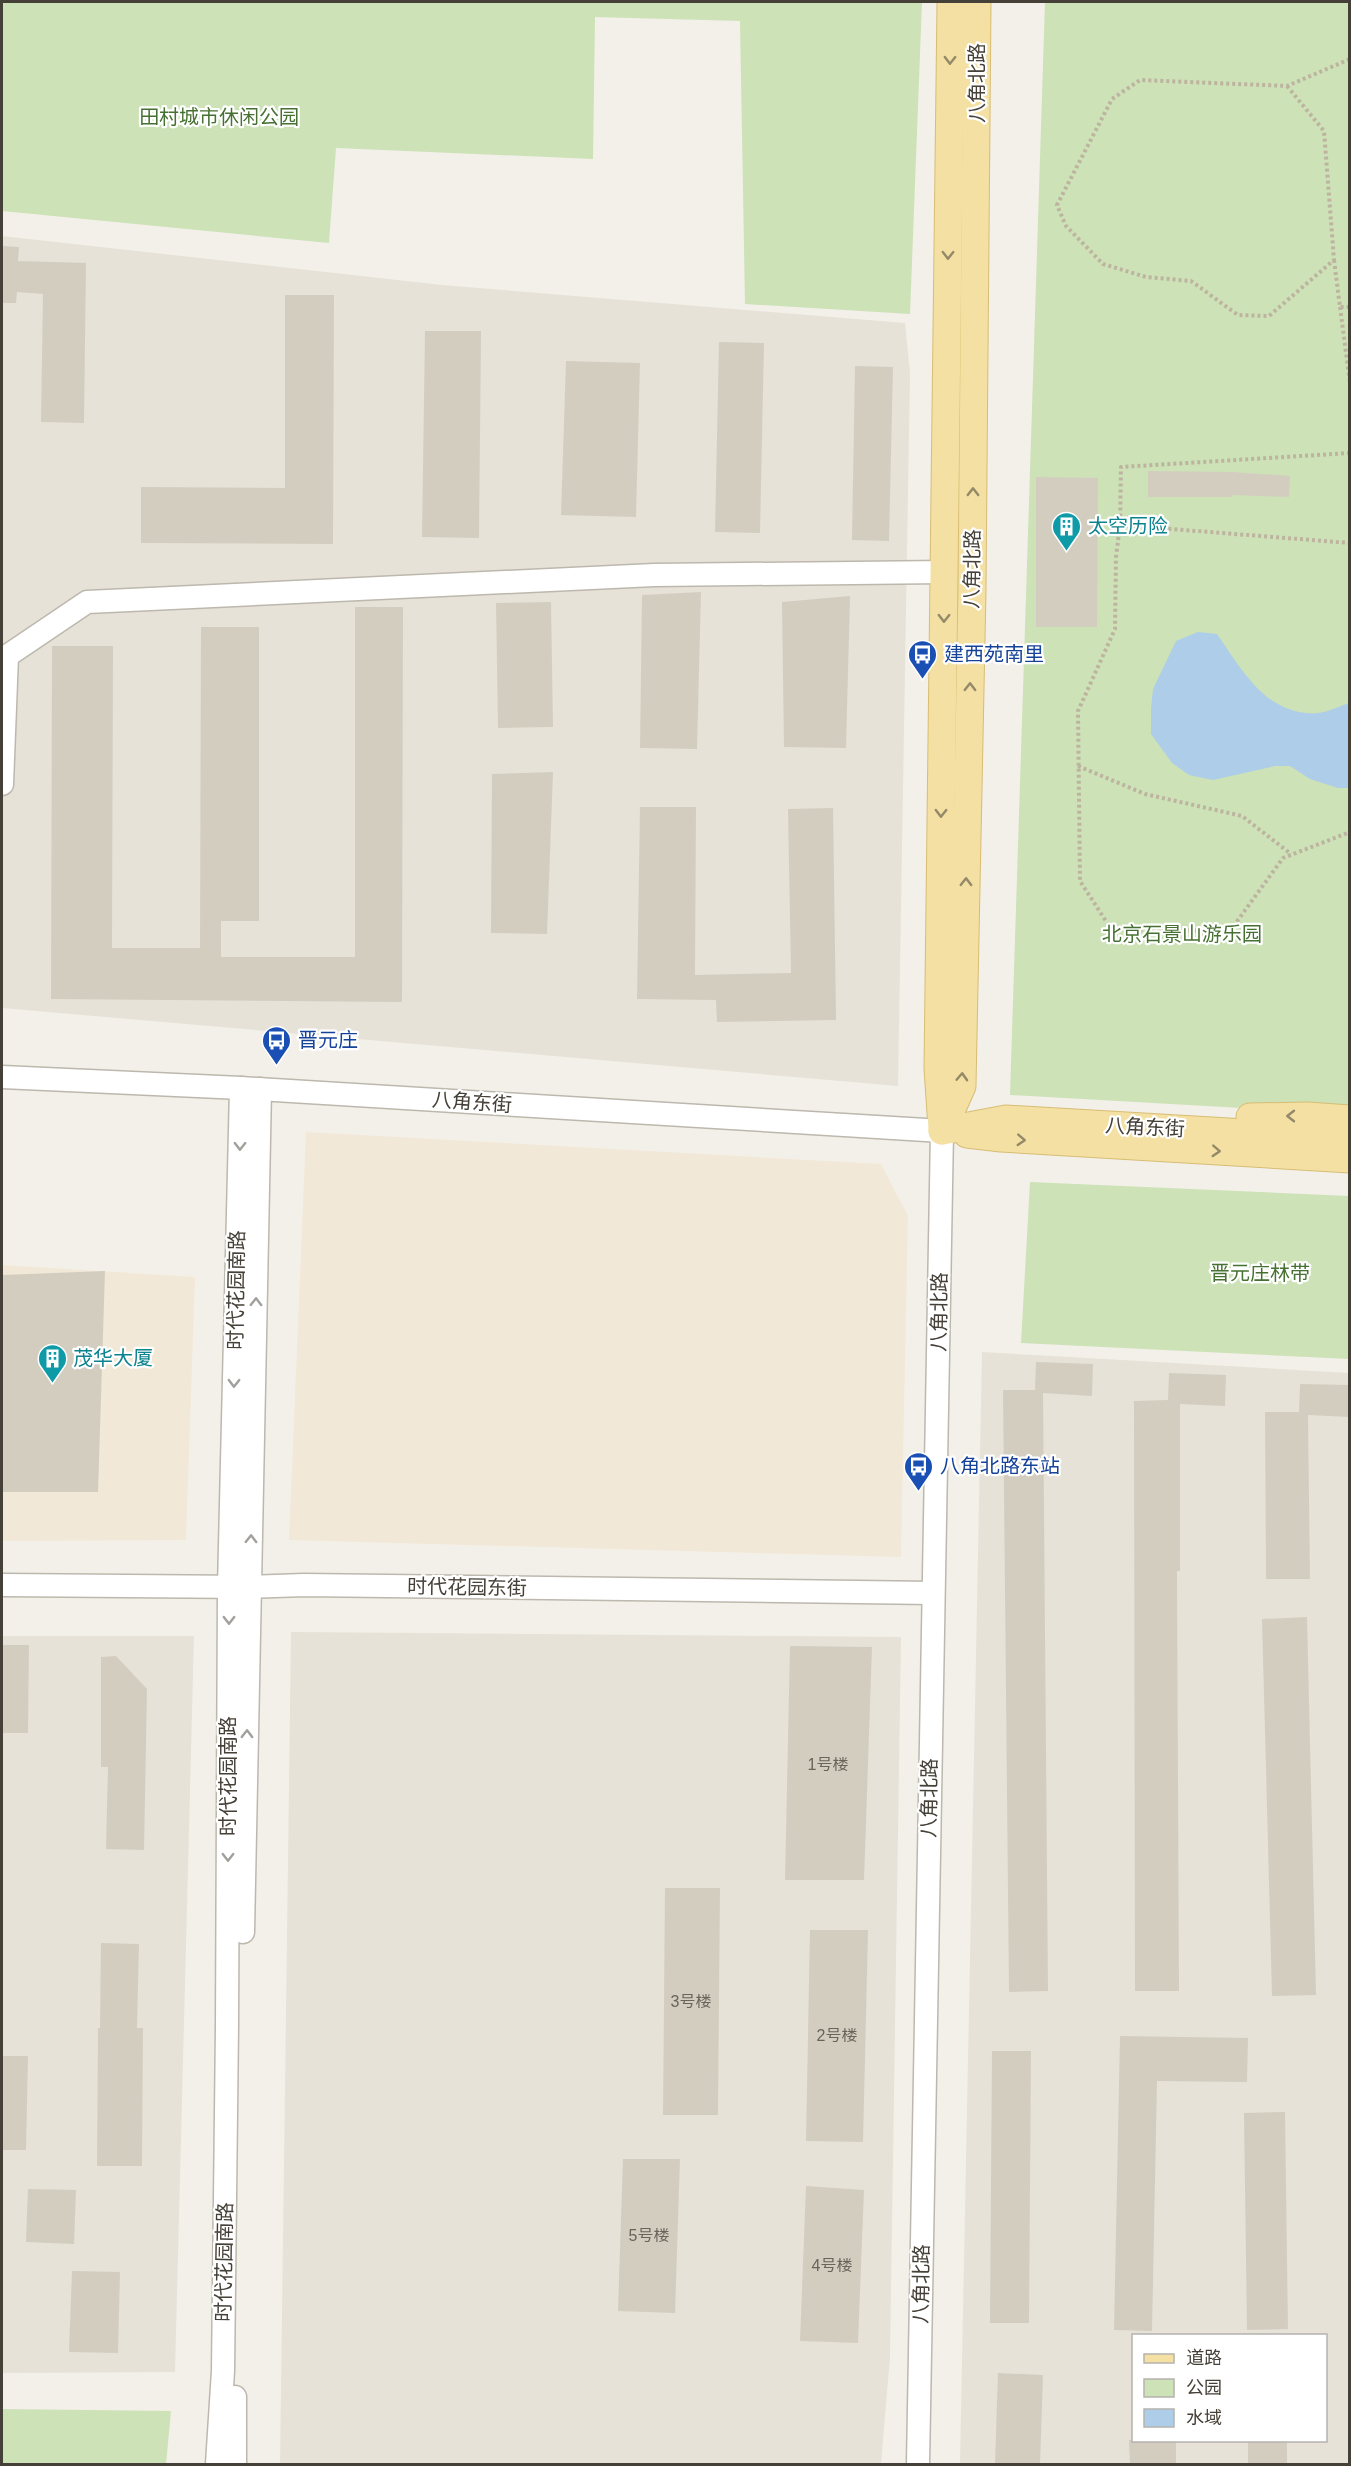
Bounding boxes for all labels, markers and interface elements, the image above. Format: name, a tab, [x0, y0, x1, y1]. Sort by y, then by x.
street label: 八角北路	[966, 43, 988, 123]
one-way arrow	[944, 55, 957, 64]
park label: 田村城市休闲公园	[139, 106, 299, 128]
one-way arrow	[942, 250, 954, 259]
one-way arrow	[967, 488, 979, 497]
building icon: 太空历险	[1051, 510, 1083, 552]
place label: 太空历险	[1088, 515, 1168, 537]
street label: 八角北路	[960, 529, 984, 609]
one-way arrow	[938, 613, 950, 622]
bus stop icon: 建西苑南里	[907, 638, 939, 680]
place label: 建西苑南里	[944, 643, 1044, 665]
one-way arrow	[964, 683, 977, 692]
one-way arrow	[935, 808, 948, 817]
one-way arrow	[960, 877, 973, 886]
park label: 北京石景山游乐园	[1102, 923, 1262, 945]
bus stop icon: 晋元庄	[261, 1024, 293, 1066]
place label: 晋元庄	[298, 1029, 358, 1051]
one-way arrow	[956, 1072, 969, 1081]
street label: 八角东街	[431, 1088, 513, 1116]
one-way arrow	[1287, 1110, 1296, 1122]
street label: 八角东街	[1104, 1114, 1186, 1140]
one-way arrow	[1016, 1133, 1025, 1146]
one-way arrow	[233, 1142, 246, 1151]
one-way arrow	[1211, 1145, 1220, 1158]
street label: 时代花园南路	[224, 1230, 248, 1350]
park label: 晋元庄林带	[1210, 1262, 1310, 1284]
street label: 八角北路	[927, 1272, 951, 1352]
one-way arrow	[249, 1298, 262, 1307]
building icon: 茂华大厦	[36, 1342, 68, 1384]
place label: 茂华大厦	[73, 1347, 153, 1369]
one-way arrow	[228, 1379, 240, 1388]
bus stop icon: 八角北路东站	[903, 1450, 935, 1492]
place label: 八角北路东站	[940, 1455, 1060, 1477]
one-way arrow	[245, 1535, 257, 1544]
street label: 时代花园东街	[407, 1575, 527, 1599]
one-way arrow	[223, 1615, 235, 1624]
street label: 时代花园南路	[217, 1716, 239, 1836]
one-way arrow	[241, 1730, 253, 1739]
house number: 1号楼	[808, 1756, 848, 1773]
street label: 八角北路	[917, 1758, 941, 1838]
one-way arrow	[222, 1852, 234, 1861]
house number: 3号楼	[671, 1993, 711, 2010]
house number: 2号楼	[817, 2027, 857, 2044]
street label: 时代花园南路	[212, 2202, 236, 2322]
house number: 5号楼	[629, 2227, 669, 2244]
street label: 八角北路	[909, 2244, 933, 2324]
house number: 4号楼	[812, 2257, 852, 2274]
legend	[1132, 2334, 1327, 2442]
text: 道路	[1186, 2348, 1222, 2368]
text: 公园	[1186, 2378, 1222, 2398]
text: 水域	[1186, 2408, 1222, 2428]

